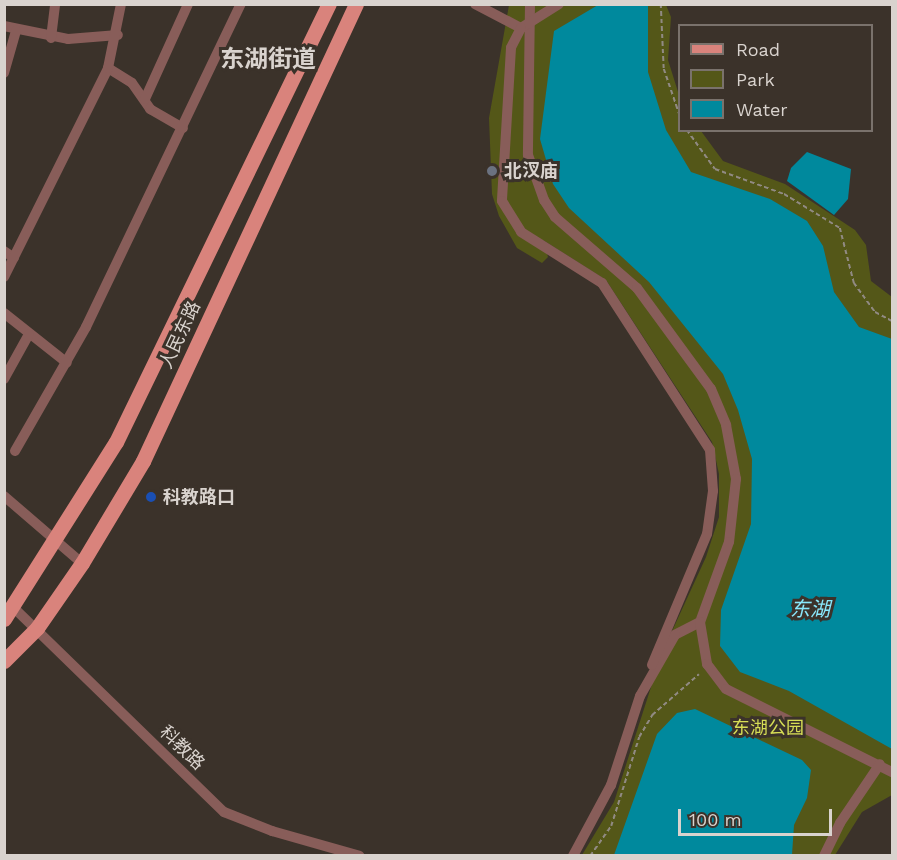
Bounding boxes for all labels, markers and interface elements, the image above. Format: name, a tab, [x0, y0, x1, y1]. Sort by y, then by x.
legend	[678, 24, 873, 132]
text: Road	[736, 39, 780, 60]
district label: 东湖街道	[220, 46, 316, 74]
text: Park	[736, 69, 775, 90]
text: Water	[736, 99, 788, 120]
place label: 北汊庙	[504, 160, 558, 182]
marker: 北汊庙	[485, 164, 499, 178]
street label: 人民东路	[155, 298, 205, 372]
place label: 科教路口	[163, 486, 235, 508]
marker: 科教路口	[144, 490, 158, 504]
water label: 东湖	[790, 597, 830, 621]
park label: 东湖公园	[732, 717, 804, 739]
street label: 科教路	[155, 721, 209, 775]
scale bar	[681, 797, 836, 835]
text: 100 m	[689, 809, 742, 830]

